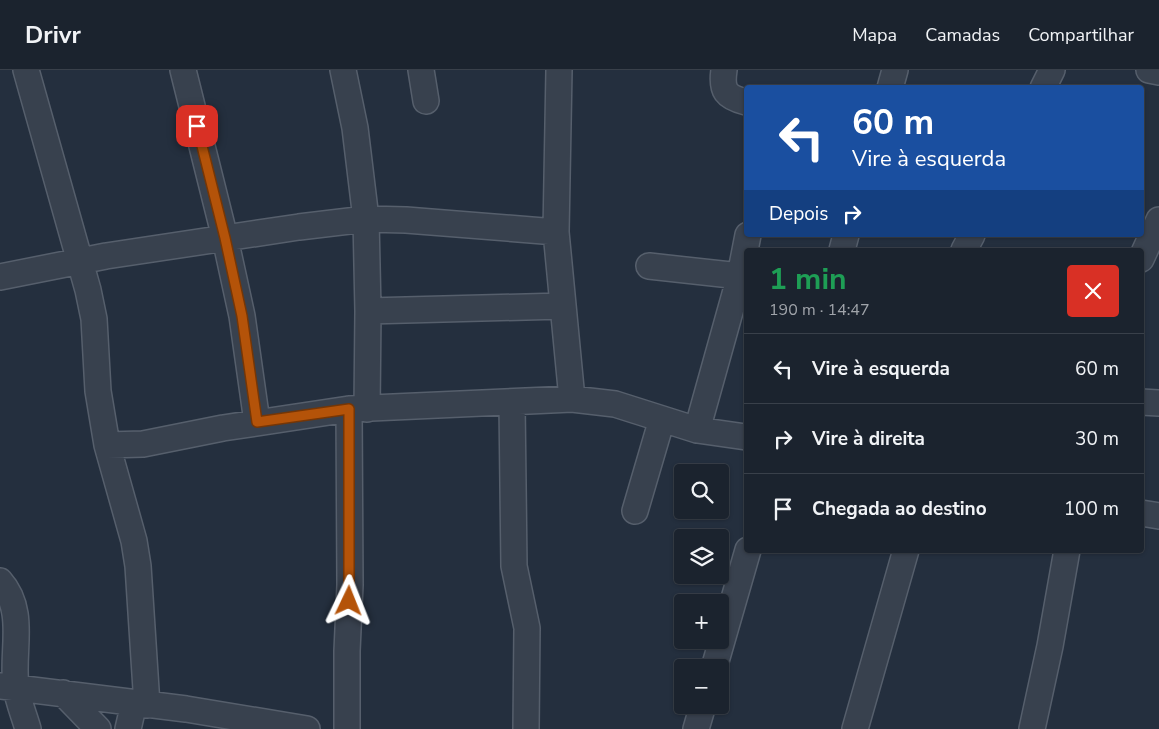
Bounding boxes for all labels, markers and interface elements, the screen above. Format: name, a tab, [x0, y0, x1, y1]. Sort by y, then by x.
text: Drivr	[25, 19, 81, 51]
text: Mapa	[852, 23, 897, 47]
text: Camadas	[925, 23, 1000, 47]
text: Compartilhar	[1028, 23, 1134, 47]
text: 60 m	[852, 99, 934, 146]
pin	[176, 105, 218, 147]
icon: left	[769, 105, 834, 170]
icon: arrive	[183, 112, 211, 140]
text: Vire à esquerda	[852, 144, 1006, 174]
icon: right	[838, 200, 866, 228]
text: Depois	[769, 201, 828, 227]
text: 1 min	[769, 259, 847, 300]
button: close	[1067, 265, 1119, 317]
text: 190 m · 14:47	[769, 299, 870, 321]
icon: left	[769, 355, 797, 383]
text: Vire à esquerda	[812, 356, 950, 382]
text: 60 m	[1075, 356, 1119, 382]
icon: right	[769, 425, 797, 453]
text: Vire à direita	[812, 426, 925, 452]
text: 30 m	[1075, 426, 1119, 452]
map controls	[674, 464, 729, 714]
button: search	[674, 464, 729, 519]
icon: arrive	[769, 495, 797, 523]
text: Chegada ao destino	[812, 496, 987, 522]
text: 100 m	[1064, 496, 1119, 522]
button: layers	[674, 529, 729, 584]
position arrow	[322, 574, 374, 626]
button: +	[674, 594, 729, 649]
button: −	[674, 659, 729, 714]

